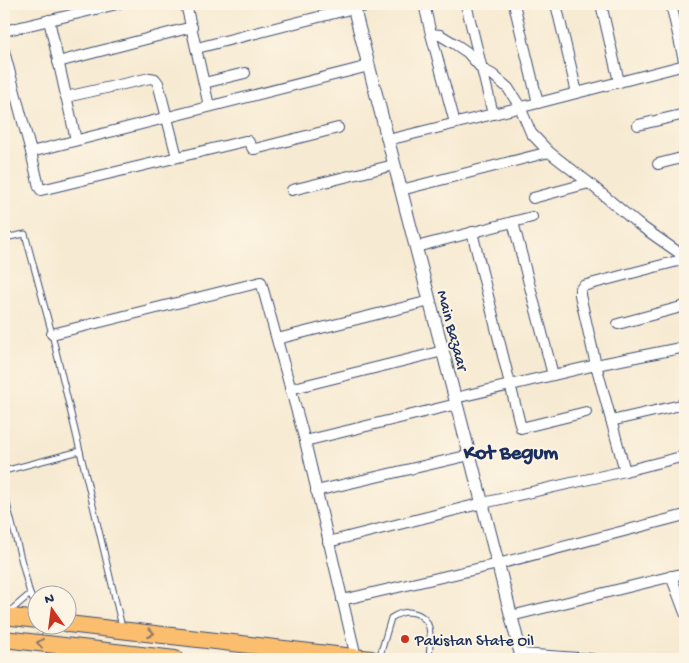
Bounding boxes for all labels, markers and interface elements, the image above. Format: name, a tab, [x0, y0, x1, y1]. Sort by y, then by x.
street label: Main Bazaar	[431, 289, 471, 374]
district label: Kot Begum	[463, 442, 558, 467]
north arrow	[28, 586, 78, 636]
text: N	[43, 590, 56, 609]
one-way arrow	[147, 627, 155, 638]
marker: Pakistan State Oil	[399, 633, 411, 645]
place label: Pakistan State Oil	[414, 633, 534, 652]
one-way arrow	[36, 638, 44, 649]

